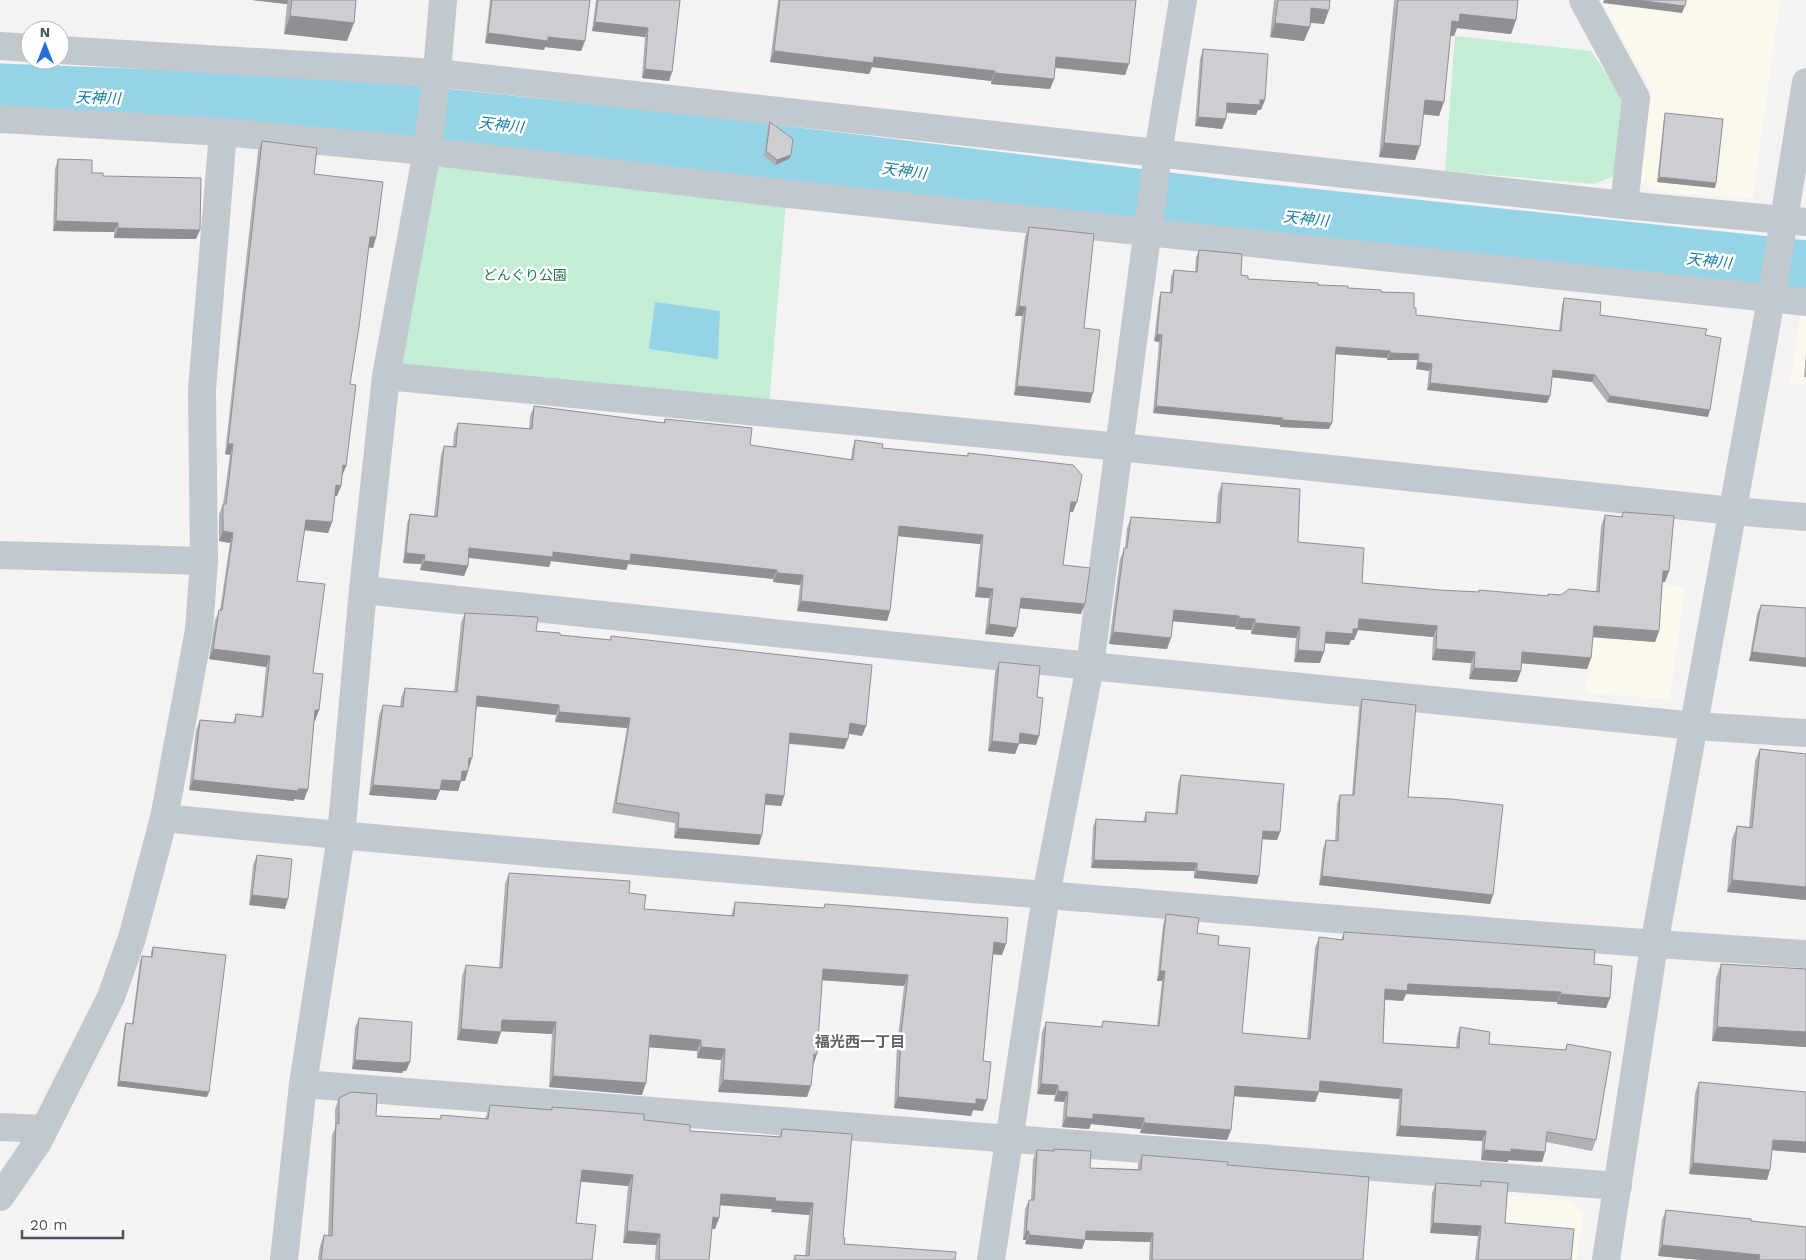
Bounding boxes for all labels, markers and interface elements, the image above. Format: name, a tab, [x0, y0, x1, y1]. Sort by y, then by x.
north arrow	[20, 20, 70, 70]
text: N	[40, 24, 50, 40]
water label: 天神川	[75, 88, 123, 108]
water label: 天神川	[478, 114, 526, 137]
water label: 天神川	[881, 159, 929, 183]
water label: 天神川	[1283, 208, 1331, 231]
water label: 天神川	[1686, 250, 1734, 273]
park label: どんぐり公園	[483, 267, 567, 283]
district label: 福光西一丁目	[814, 1033, 905, 1051]
scale bar	[22, 1208, 124, 1240]
text: 20 m	[30, 1216, 68, 1234]

